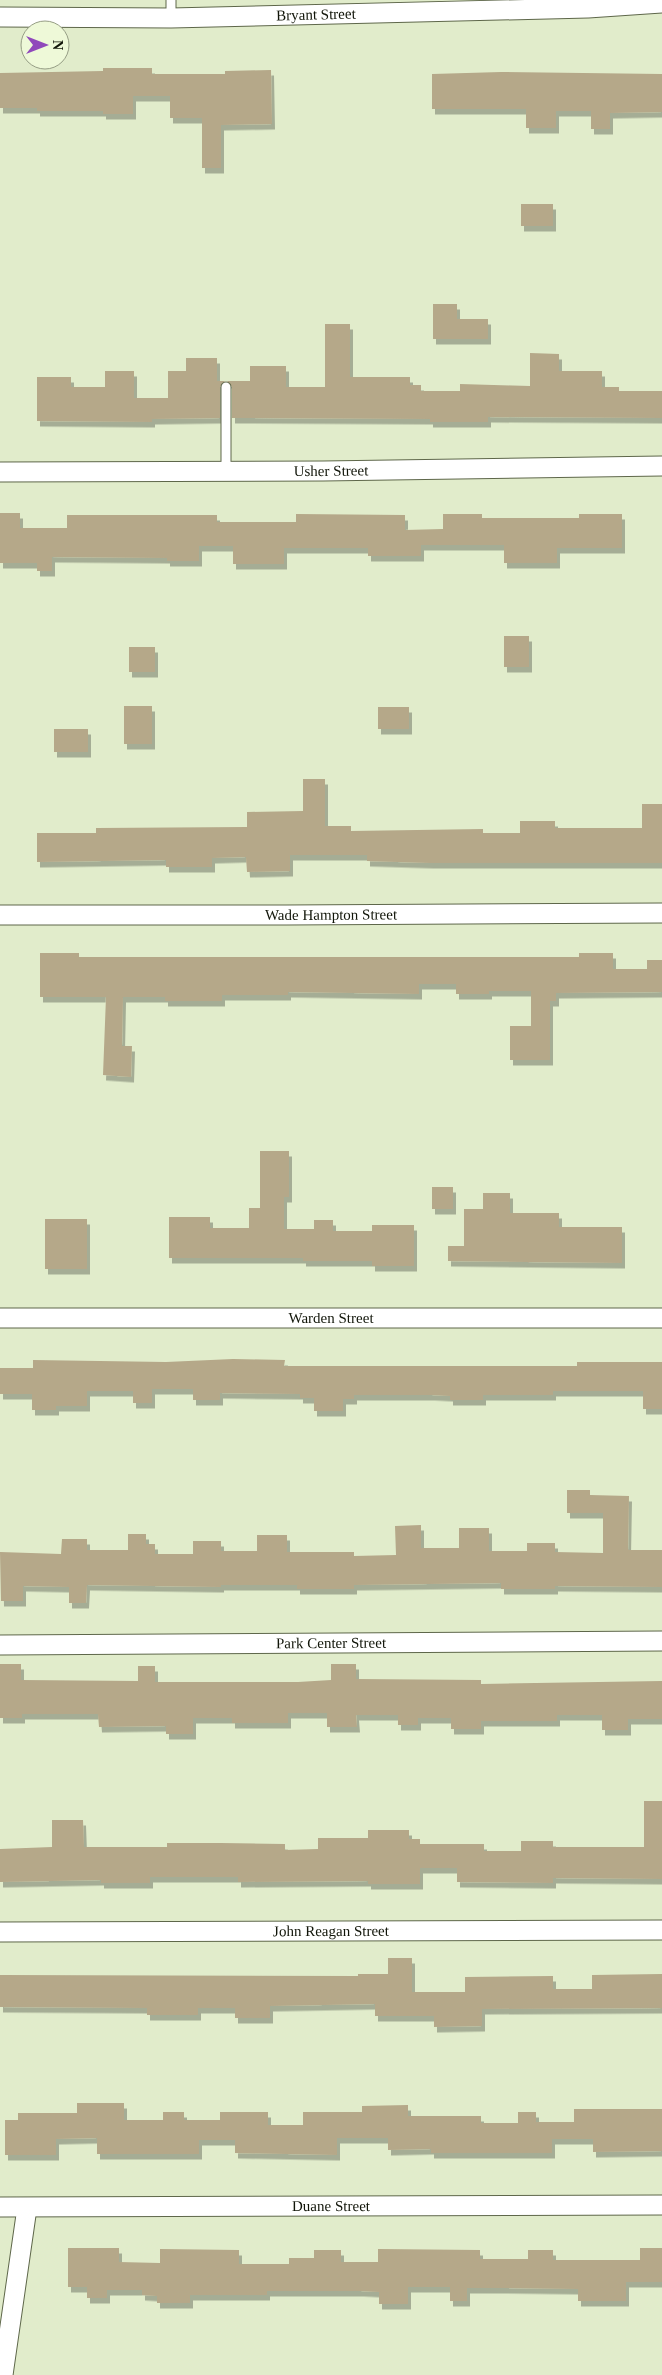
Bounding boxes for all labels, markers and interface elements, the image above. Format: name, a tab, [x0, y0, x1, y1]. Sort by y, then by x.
street label: Bryant Street	[276, 6, 357, 23]
north arrow	[20, 20, 70, 70]
text: N	[50, 40, 65, 50]
street label: Usher Street	[294, 462, 369, 479]
street label: Wade Hampton Street	[265, 906, 398, 923]
street label: Warden Street	[288, 1310, 374, 1326]
street label: Park Center Street	[276, 1635, 387, 1651]
street label: John Reagan Street	[273, 1923, 390, 1939]
street label: Duane Street	[292, 2198, 371, 2214]

